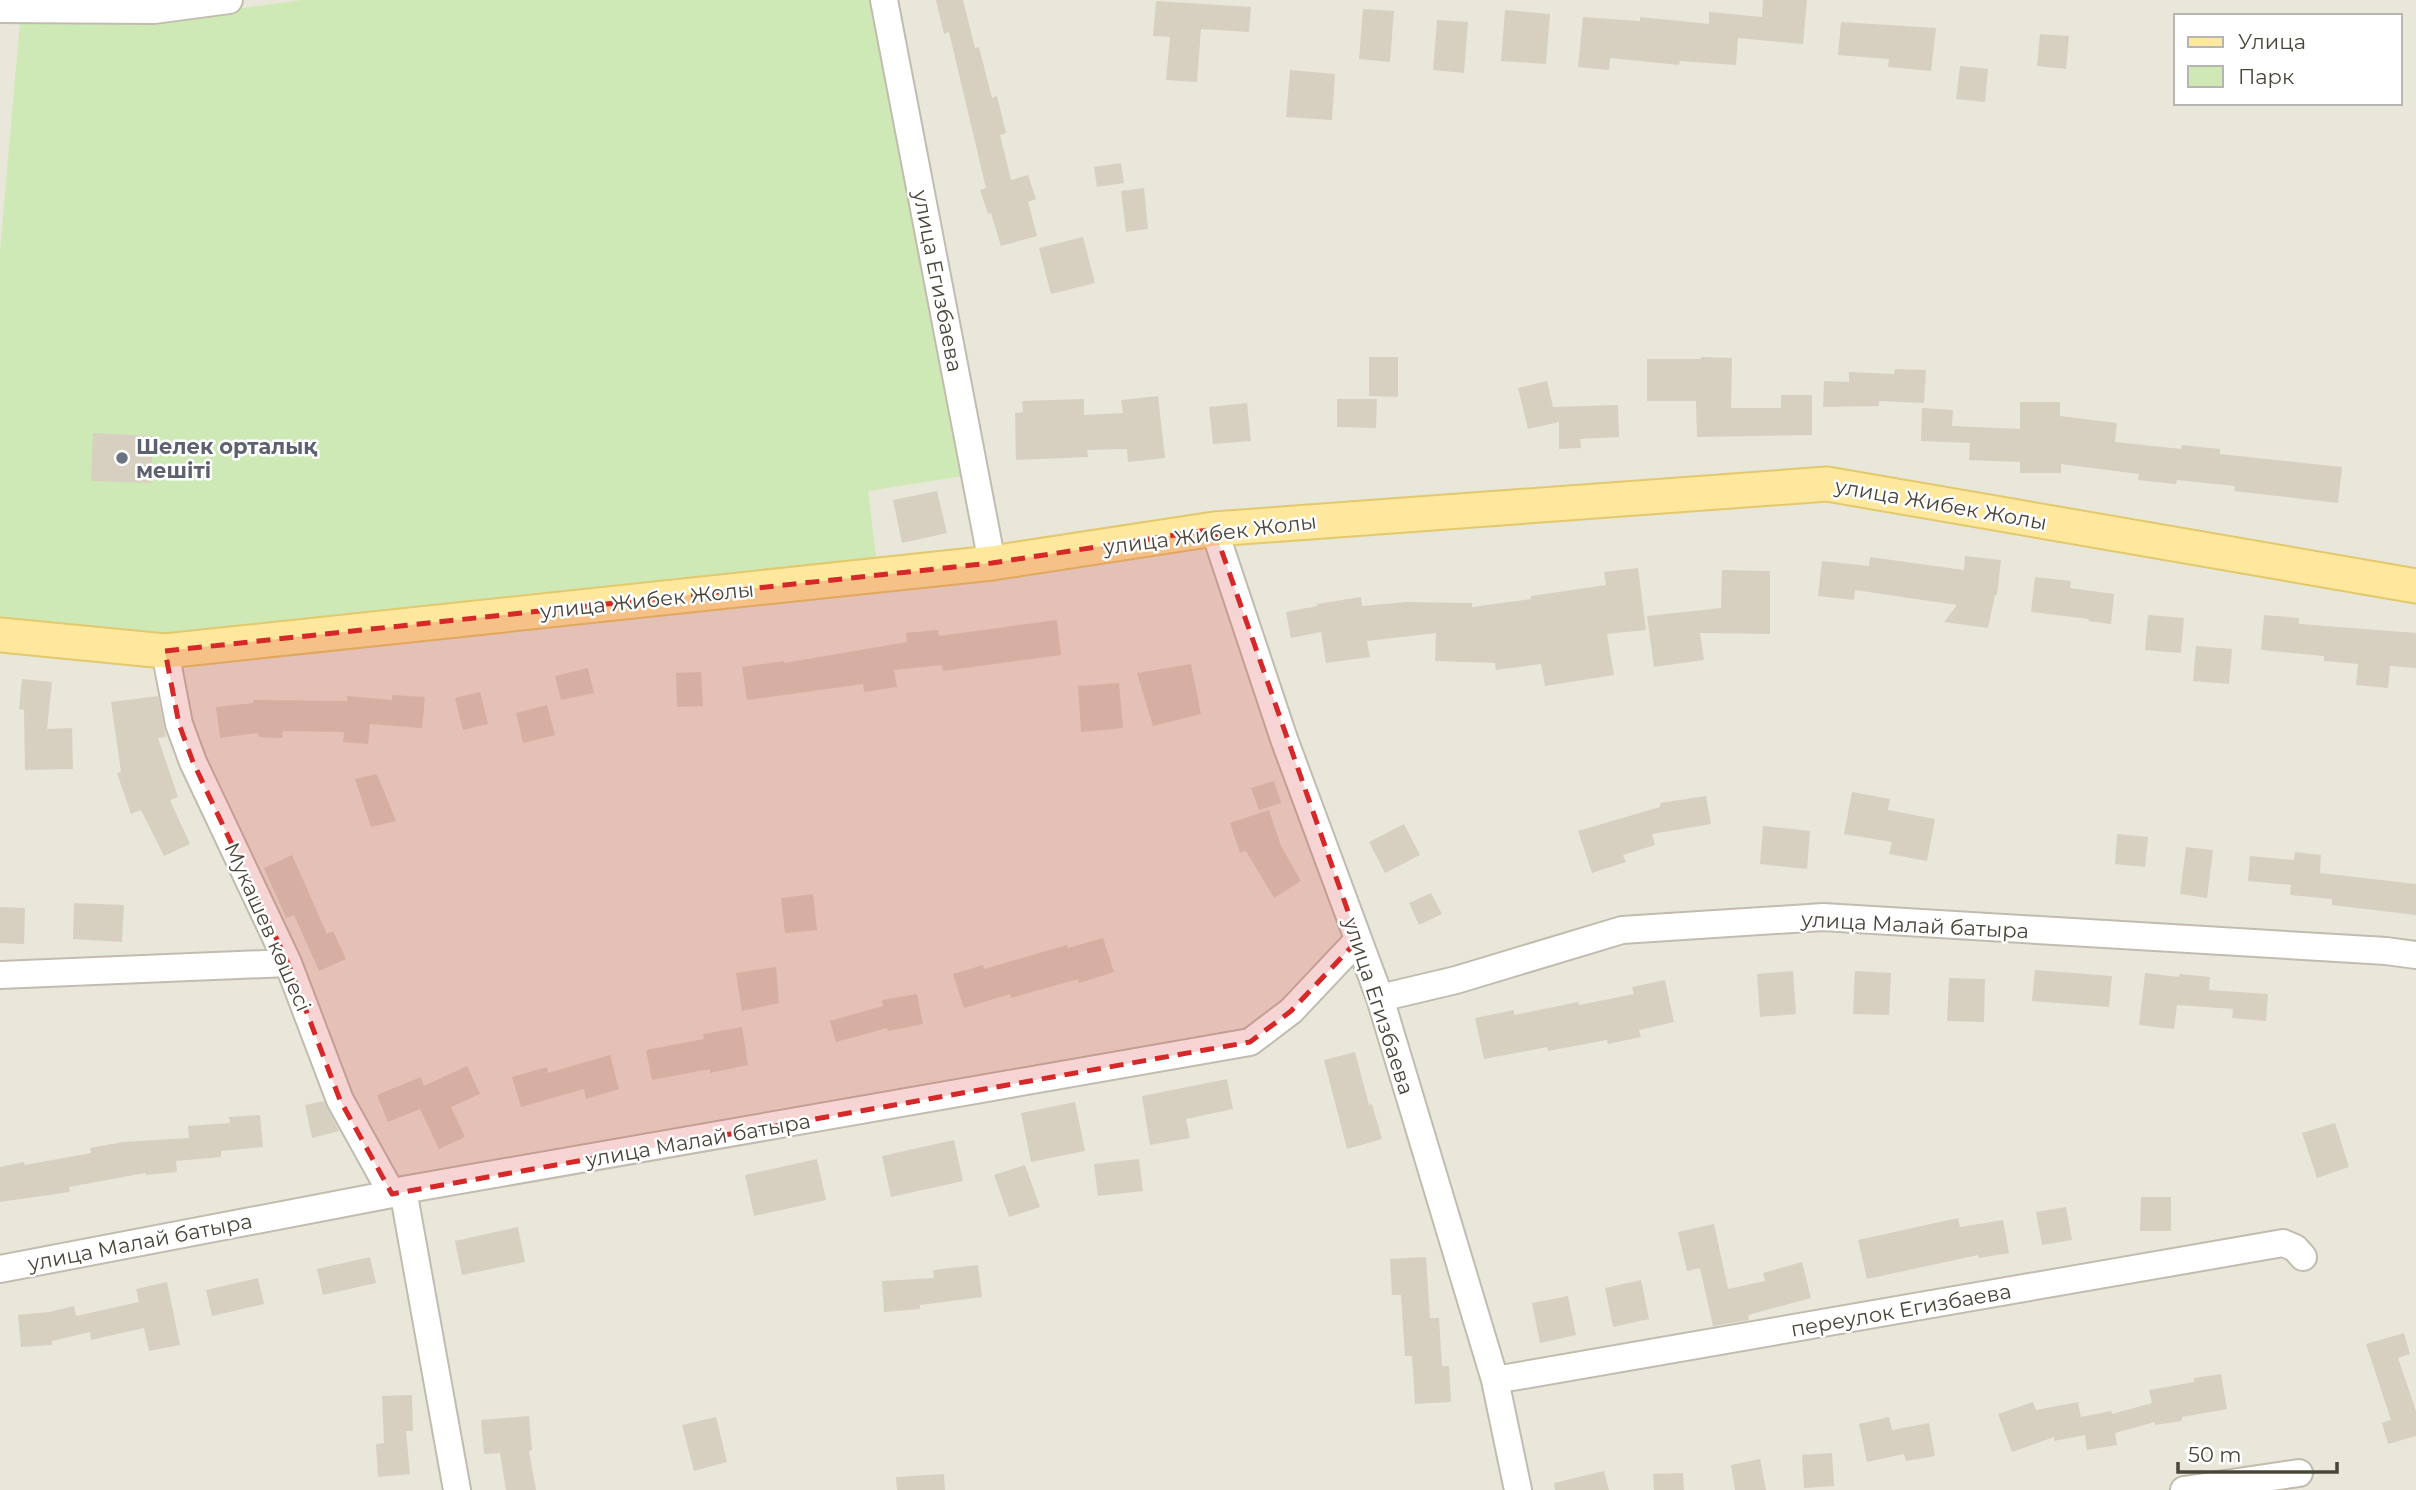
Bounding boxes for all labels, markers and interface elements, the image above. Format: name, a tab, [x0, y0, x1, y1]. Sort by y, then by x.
legend	[2174, 14, 2402, 105]
text: Улица	[2238, 29, 2306, 54]
text: Парк	[2238, 64, 2294, 89]
street label: улица Егизбаева	[908, 187, 968, 374]
place label: Шелек орталық мешіті	[136, 434, 317, 483]
marker: Шелек орталық мешіті	[114, 450, 130, 466]
street label: улица Жибек Жолы	[1832, 473, 2049, 535]
street label: улица Жибек Жолы	[1101, 509, 1318, 560]
street label: улица Жибек Жолы	[538, 576, 755, 624]
street label: Мукашев көшесі	[220, 839, 316, 1015]
street label: улица Малай батыра	[1800, 906, 2029, 943]
street label: улица Егизбаева	[1338, 913, 1419, 1098]
street label: улица Малай батыра	[583, 1108, 812, 1172]
street label: улица Малай батыра	[25, 1208, 254, 1276]
street label: переулок Егизбаева	[1789, 1278, 2013, 1342]
scale bar	[2178, 1430, 2337, 1474]
text: 50 m	[2188, 1442, 2242, 1467]

